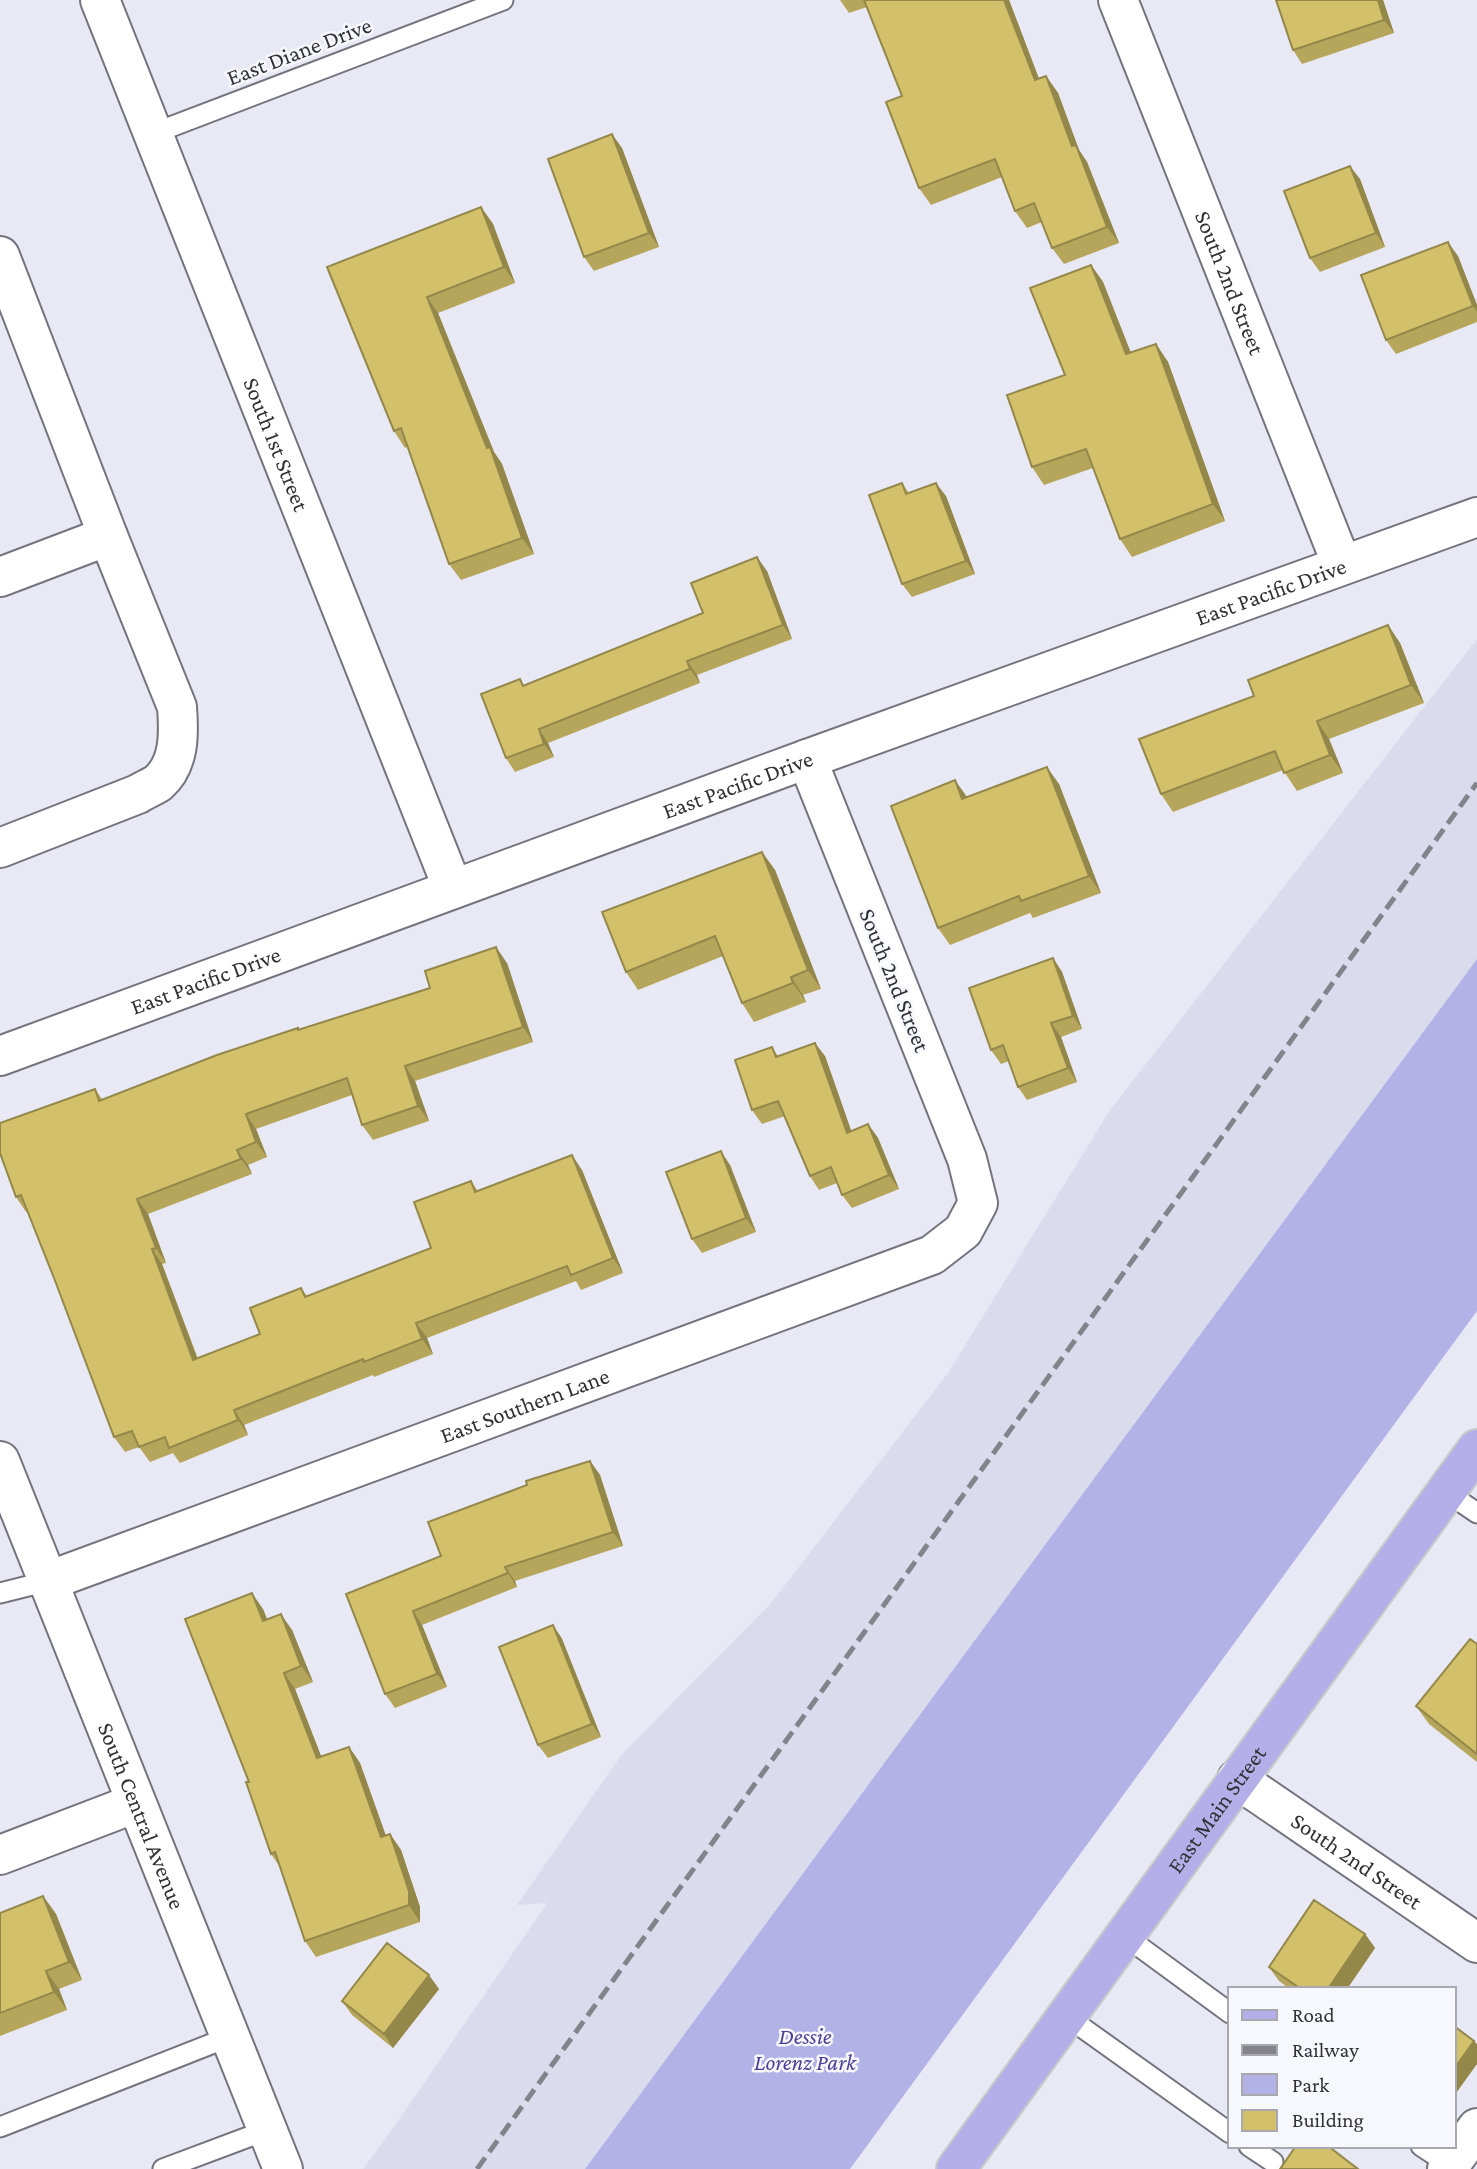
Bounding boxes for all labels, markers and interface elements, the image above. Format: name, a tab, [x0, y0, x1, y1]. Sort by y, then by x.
street label: East Diane Drive	[223, 11, 375, 91]
street label: South 2nd Street	[1190, 207, 1270, 359]
street label: South 1st Street	[238, 374, 315, 515]
street label: East Pacific Drive	[1192, 552, 1349, 631]
street label: East Pacific Drive	[659, 745, 816, 824]
street label: South 2nd Street	[854, 905, 936, 1056]
street label: East Pacific Drive	[127, 941, 284, 1020]
street label: East Southern Lane	[437, 1362, 613, 1448]
street label: South Central Avenue	[93, 1719, 191, 1913]
street label: East Main Street	[1162, 1740, 1271, 1878]
street label: South 2nd Street	[1286, 1807, 1427, 1915]
legend	[1228, 1987, 1456, 2148]
text: Road	[1292, 2003, 1335, 2027]
park label: Dessie Lorenz Park	[754, 2023, 857, 2075]
text: Railway	[1292, 2038, 1359, 2062]
text: Park	[1292, 2073, 1329, 2097]
text: Building	[1292, 2108, 1364, 2132]

